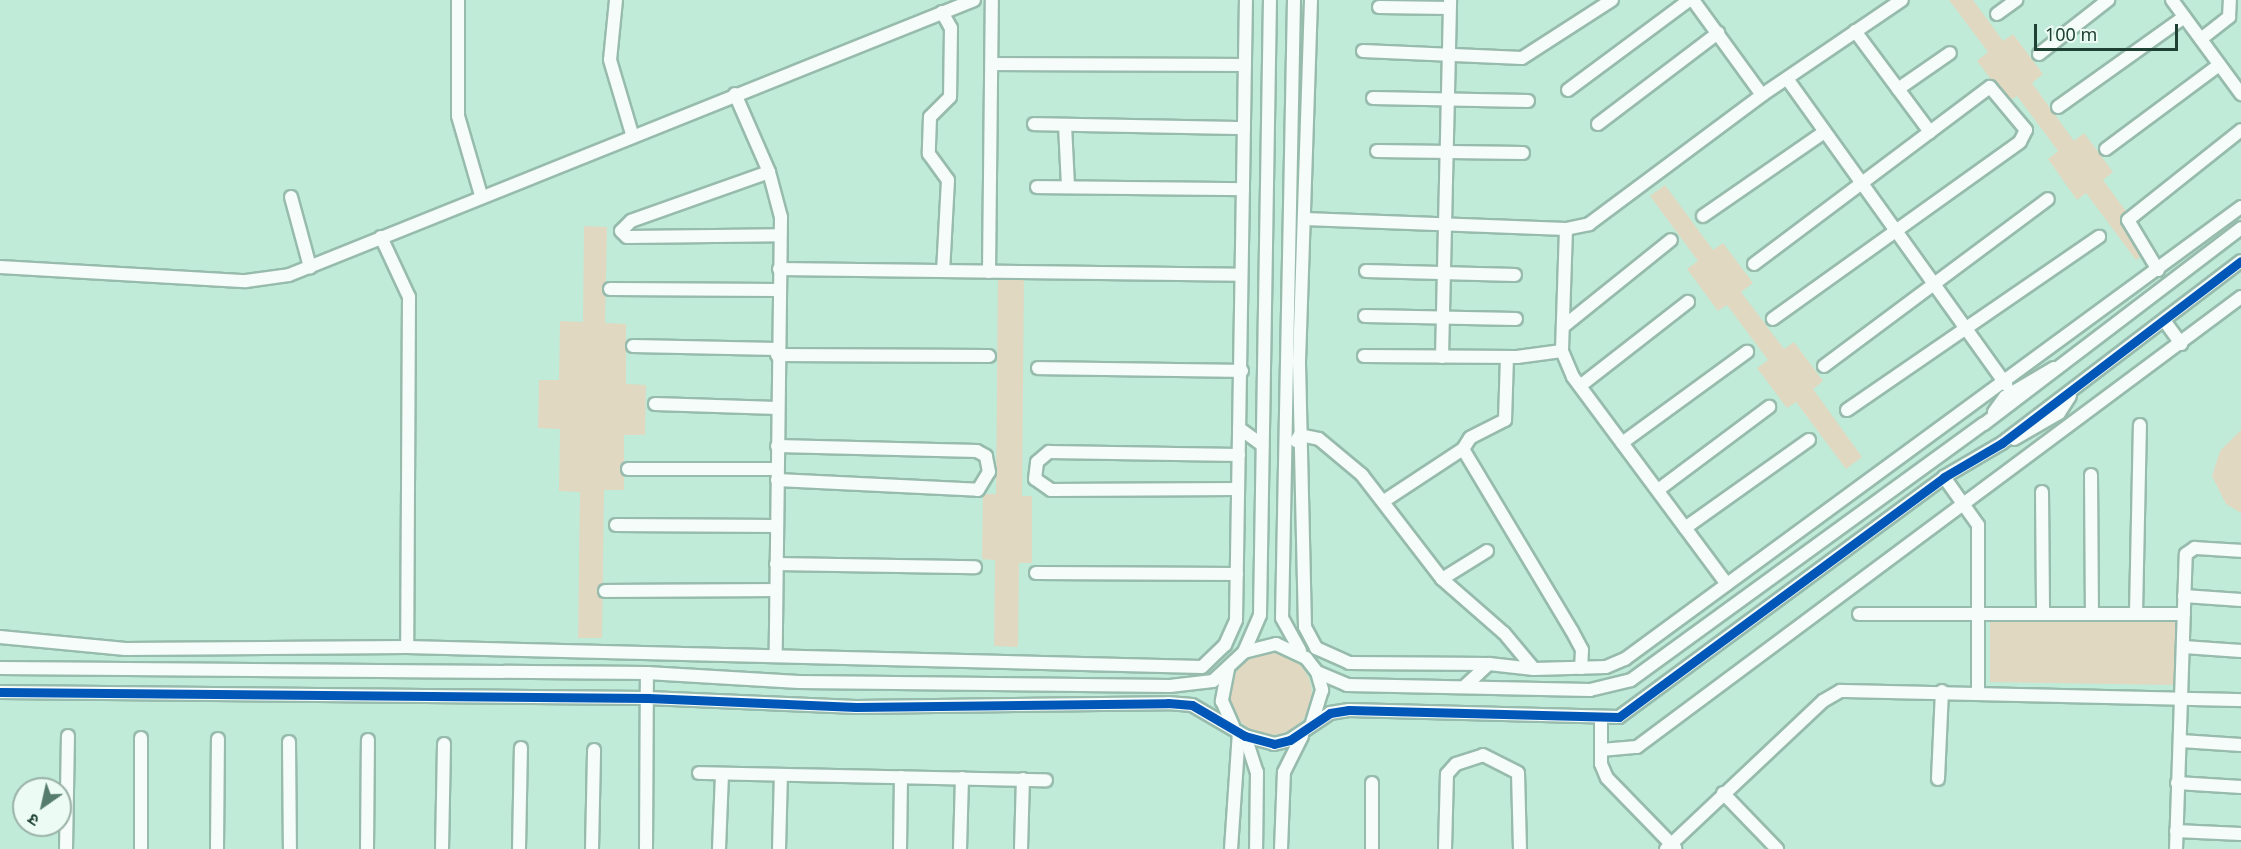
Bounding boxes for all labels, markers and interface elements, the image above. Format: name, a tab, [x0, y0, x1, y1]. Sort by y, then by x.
scale bar	[2037, 12, 2181, 50]
text: 100 m	[2045, 22, 2097, 46]
north arrow	[12, 777, 72, 837]
text: उ	[23, 809, 43, 832]

